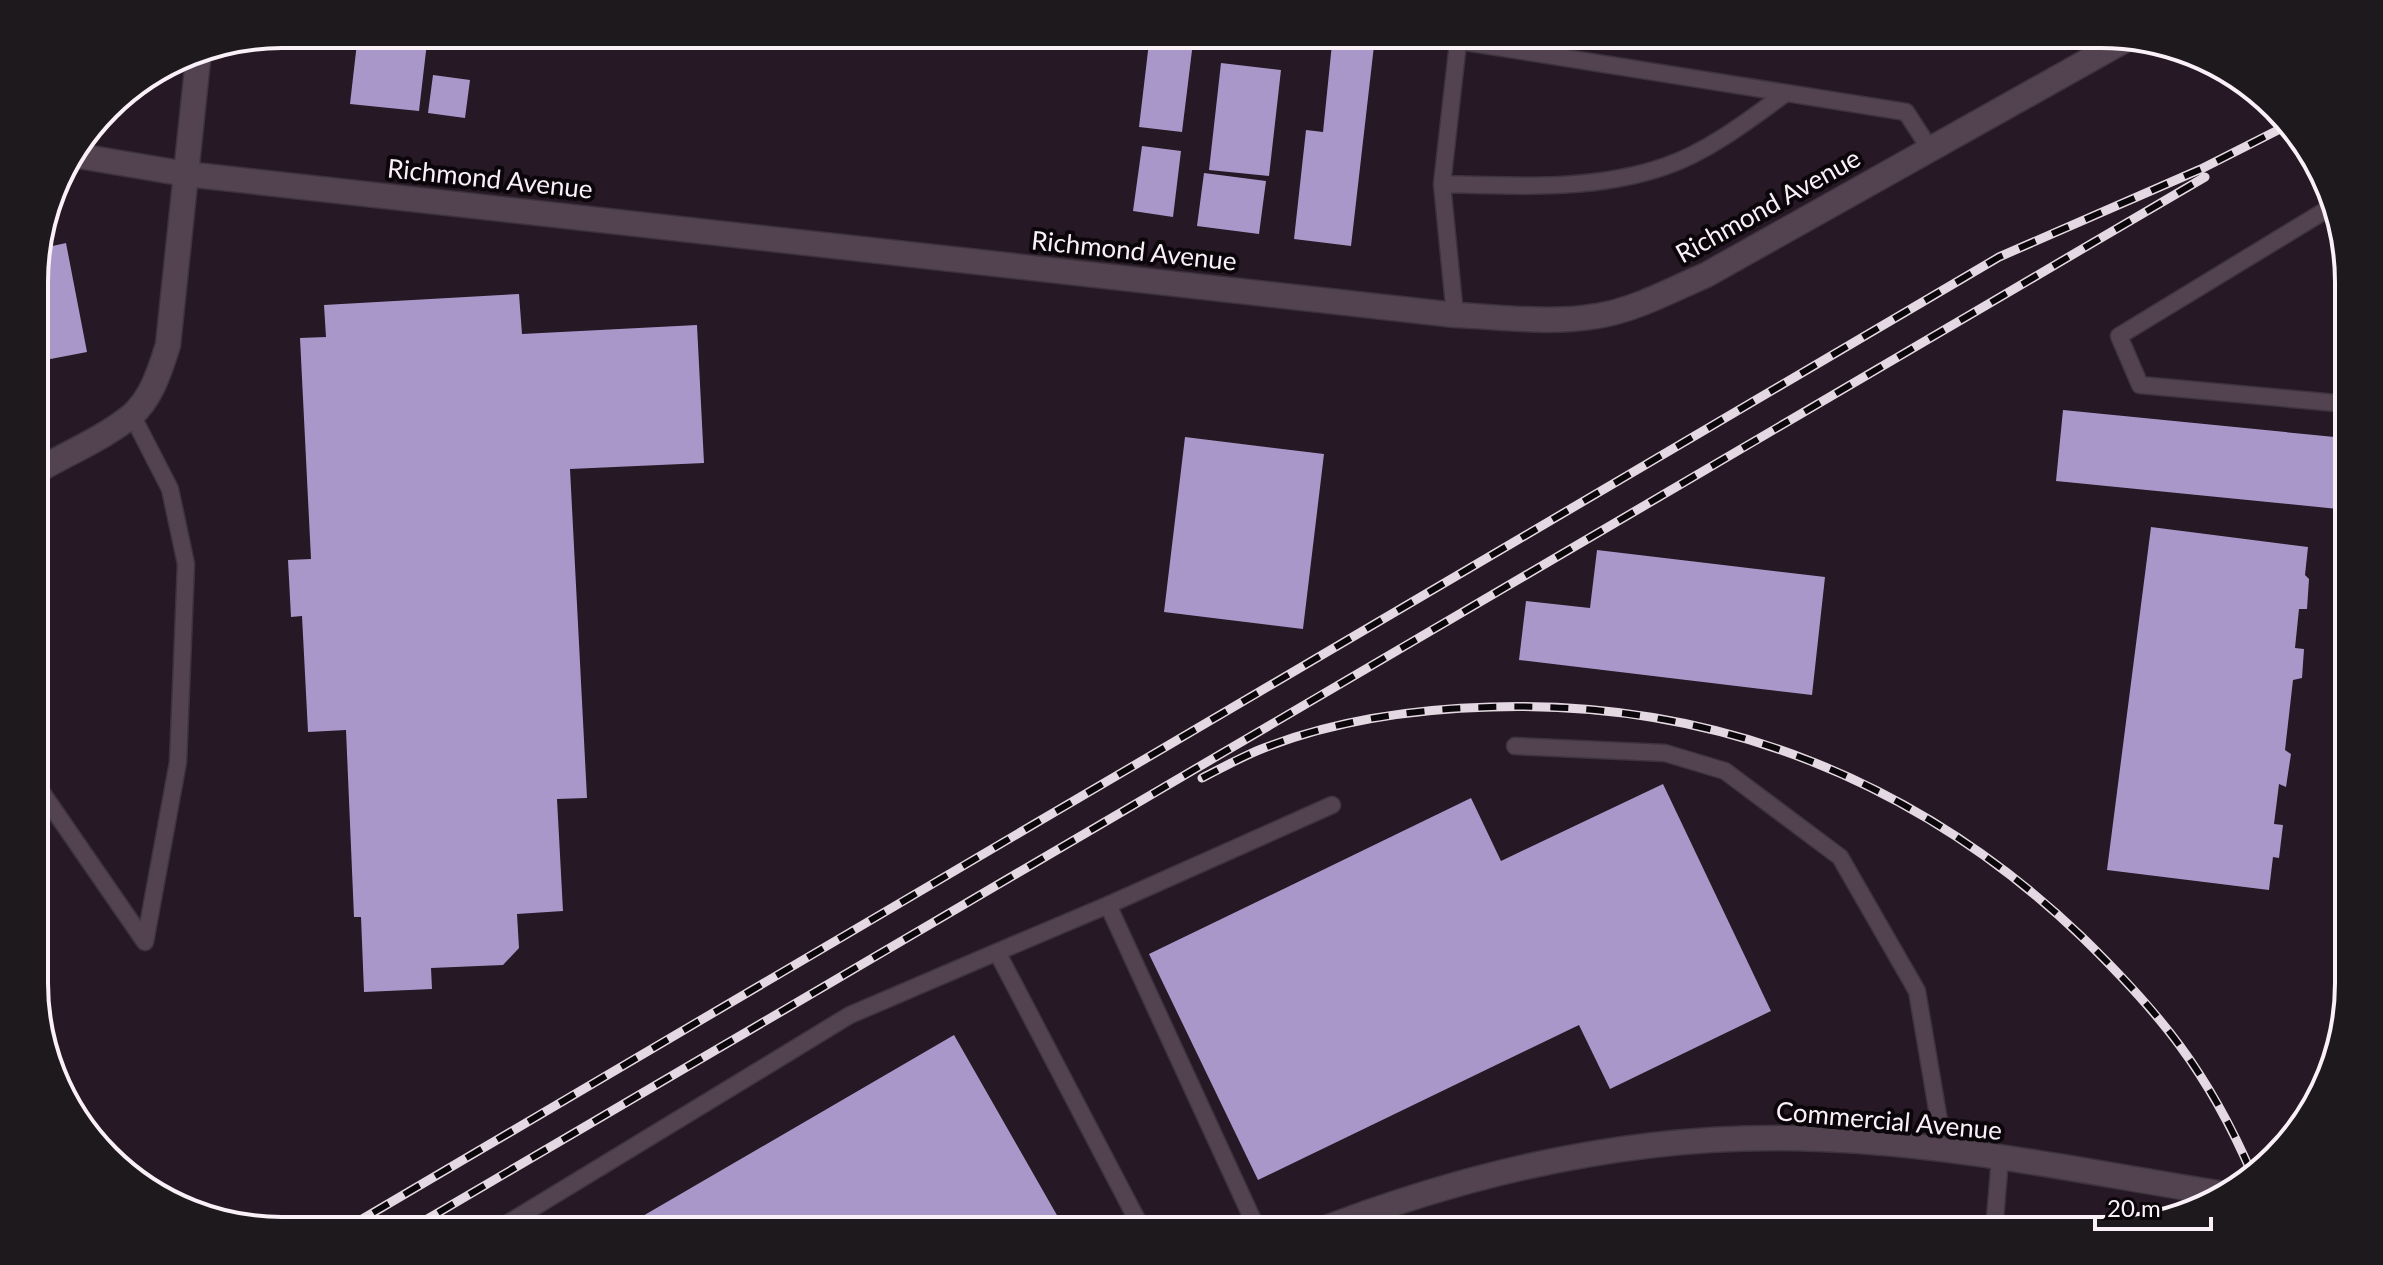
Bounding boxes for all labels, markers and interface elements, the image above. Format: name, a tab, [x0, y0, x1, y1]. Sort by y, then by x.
street label: Richmond Avenue	[1670, 141, 1866, 269]
street label: Richmond Avenue	[386, 151, 594, 205]
street label: Richmond Avenue	[1030, 223, 1238, 277]
street label: Commercial Avenue	[1775, 1094, 2003, 1146]
scale bar	[2095, 1181, 2211, 1231]
text: 20 m	[2107, 1193, 2161, 1222]

